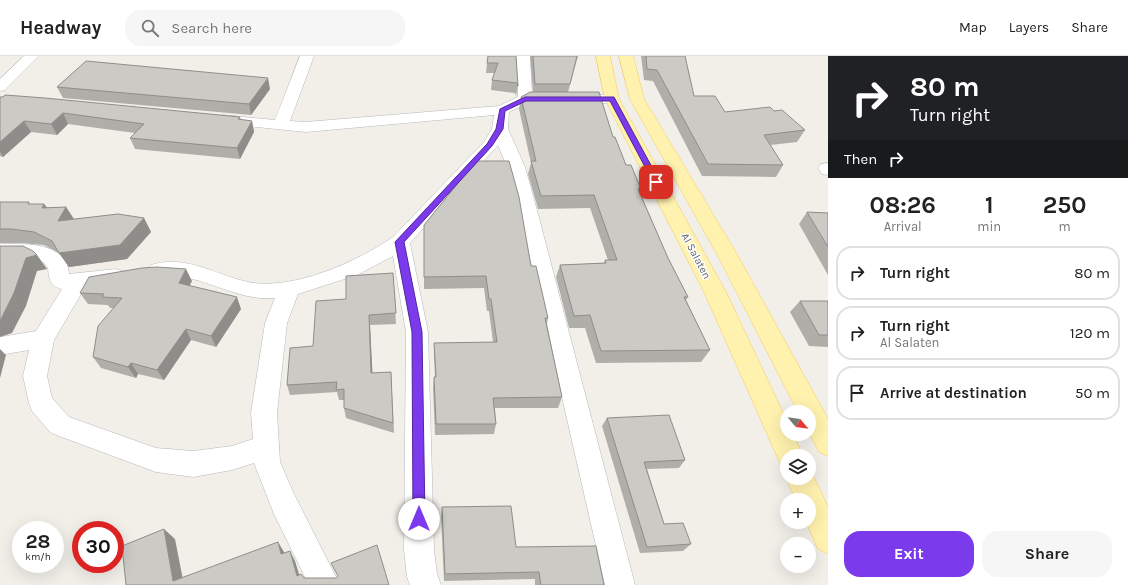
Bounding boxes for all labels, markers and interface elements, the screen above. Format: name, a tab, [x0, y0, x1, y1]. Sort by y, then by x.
search box	[125, 10, 405, 46]
text: Headway	[20, 17, 101, 39]
icon: search	[139, 17, 161, 39]
text: Search here	[171, 19, 252, 37]
text: Map	[959, 19, 987, 36]
text: Layers	[1009, 19, 1049, 36]
text: Share	[1071, 19, 1108, 36]
text: 80 m	[910, 70, 979, 103]
icon: right	[844, 72, 896, 124]
text: Turn right	[910, 104, 990, 126]
icon: right	[885, 148, 907, 170]
text: Then	[844, 150, 877, 168]
pin	[639, 165, 673, 199]
icon: arrive	[645, 171, 667, 193]
text: 08:26	[870, 191, 936, 219]
text: 1	[985, 191, 994, 219]
text: 250	[1043, 191, 1086, 219]
text: Arrival	[884, 219, 922, 234]
text: min	[977, 219, 1001, 234]
text: m	[1059, 219, 1071, 234]
street label: Al Salaten	[678, 231, 714, 281]
icon: right	[846, 262, 868, 284]
text: Turn right	[880, 264, 950, 282]
text: 80 m	[1074, 264, 1110, 282]
text: Turn right	[880, 317, 950, 335]
icon: right	[846, 322, 868, 344]
text: 120 m	[1070, 324, 1110, 342]
text: Al Salaten	[880, 335, 939, 350]
icon: arrive	[846, 382, 868, 404]
text: Arrive at destination	[880, 384, 1027, 402]
text: 50 m	[1075, 384, 1110, 402]
north arrow	[780, 405, 816, 441]
map controls	[780, 405, 816, 573]
button: layers	[780, 449, 816, 485]
button: +	[780, 493, 816, 529]
position arrow	[398, 498, 440, 540]
speed limit sign: 30	[72, 521, 124, 573]
text: 28	[25, 530, 51, 553]
button: Exit	[844, 531, 974, 577]
button: Share	[982, 531, 1112, 577]
button: −	[780, 537, 816, 573]
text: km/h	[25, 551, 51, 563]

